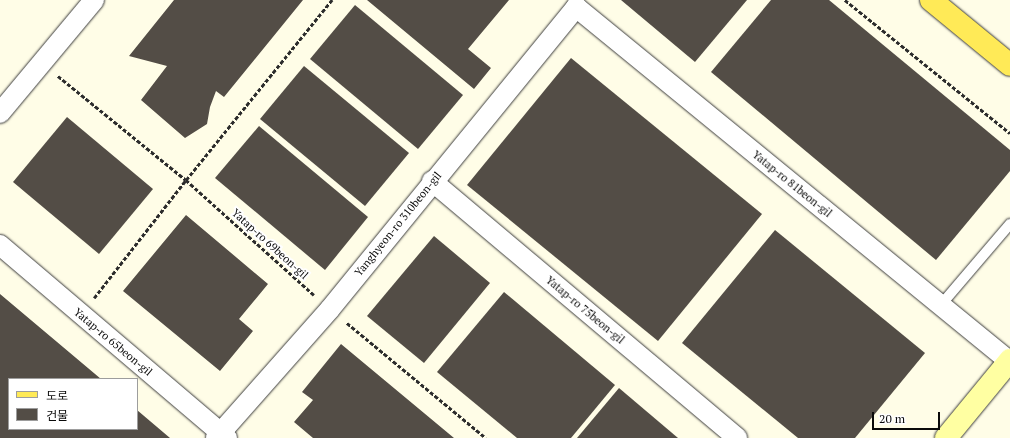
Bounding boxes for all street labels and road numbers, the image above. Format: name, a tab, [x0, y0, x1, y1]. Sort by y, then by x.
street label: Yatap-ro 81beon-gil	[750, 148, 834, 220]
street label: Yanghyeon-ro 310beon-gil	[352, 169, 444, 279]
street label: Yatap-ro 69beon-gil	[229, 206, 311, 282]
street label: Yatap-ro 75beon-gil	[543, 273, 627, 347]
street label: Yatap-ro 65beon-gil	[71, 305, 155, 379]

